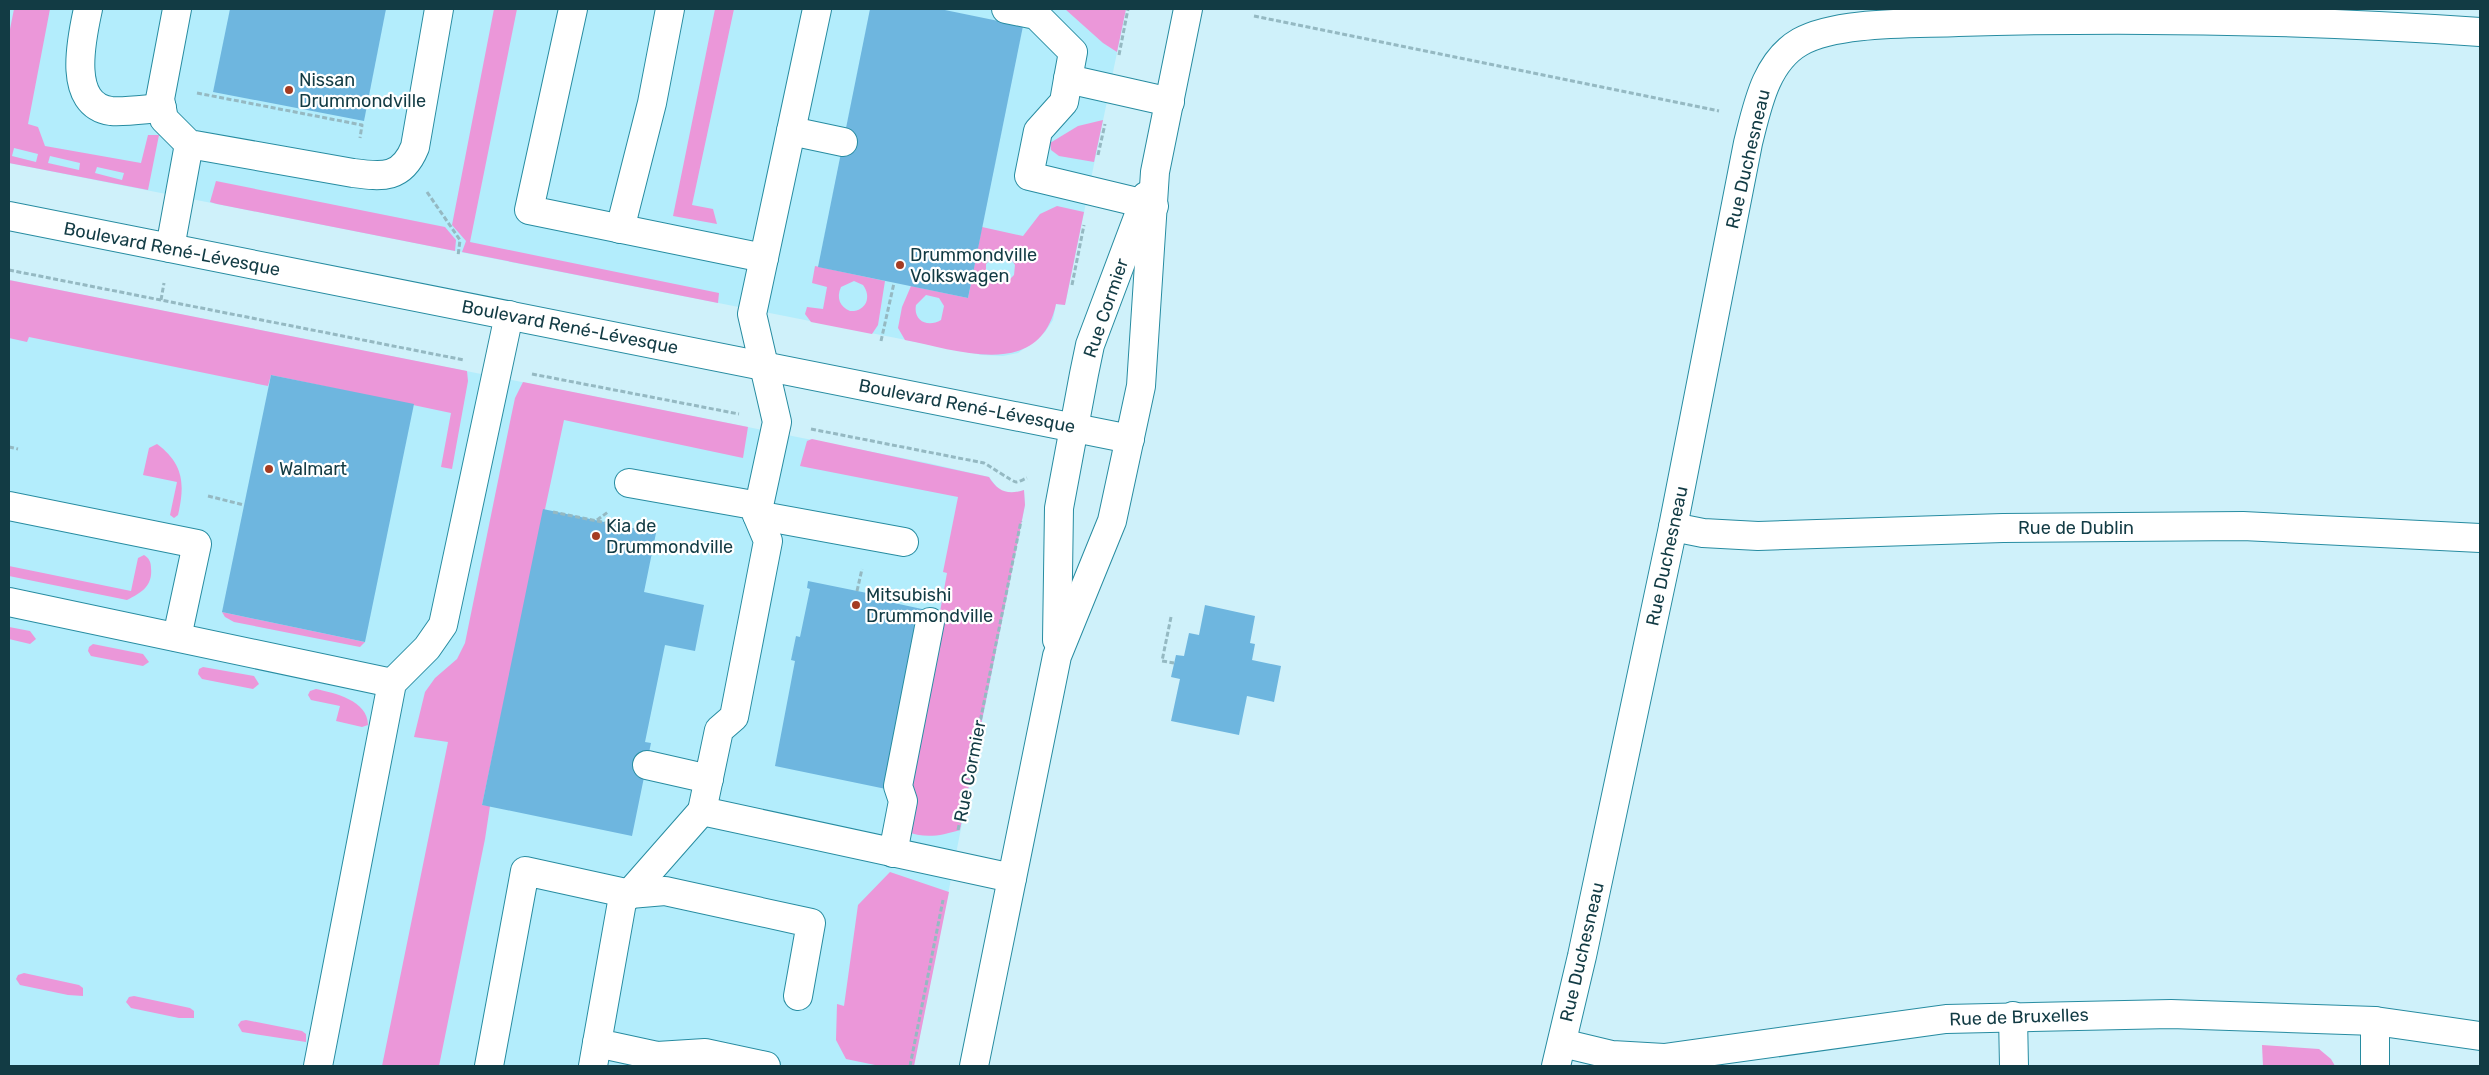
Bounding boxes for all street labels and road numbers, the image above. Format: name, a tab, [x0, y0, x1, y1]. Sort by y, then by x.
street label: Rue Duchesneau	[1721, 87, 1775, 231]
street label: Boulevard René-Lévesque	[62, 217, 282, 281]
street label: Rue Cormier	[1079, 255, 1133, 361]
street label: Boulevard René-Lévesque	[460, 295, 680, 359]
street label: Boulevard René-Lévesque	[857, 374, 1077, 438]
street label: Rue Duchesneau	[1641, 484, 1693, 628]
street label: Rue de Dublin	[2018, 517, 2134, 539]
street label: Rue Cormier	[949, 718, 991, 824]
street label: Rue Duchesneau	[1555, 880, 1609, 1024]
street label: Rue de Bruxelles	[1949, 1004, 2089, 1030]

